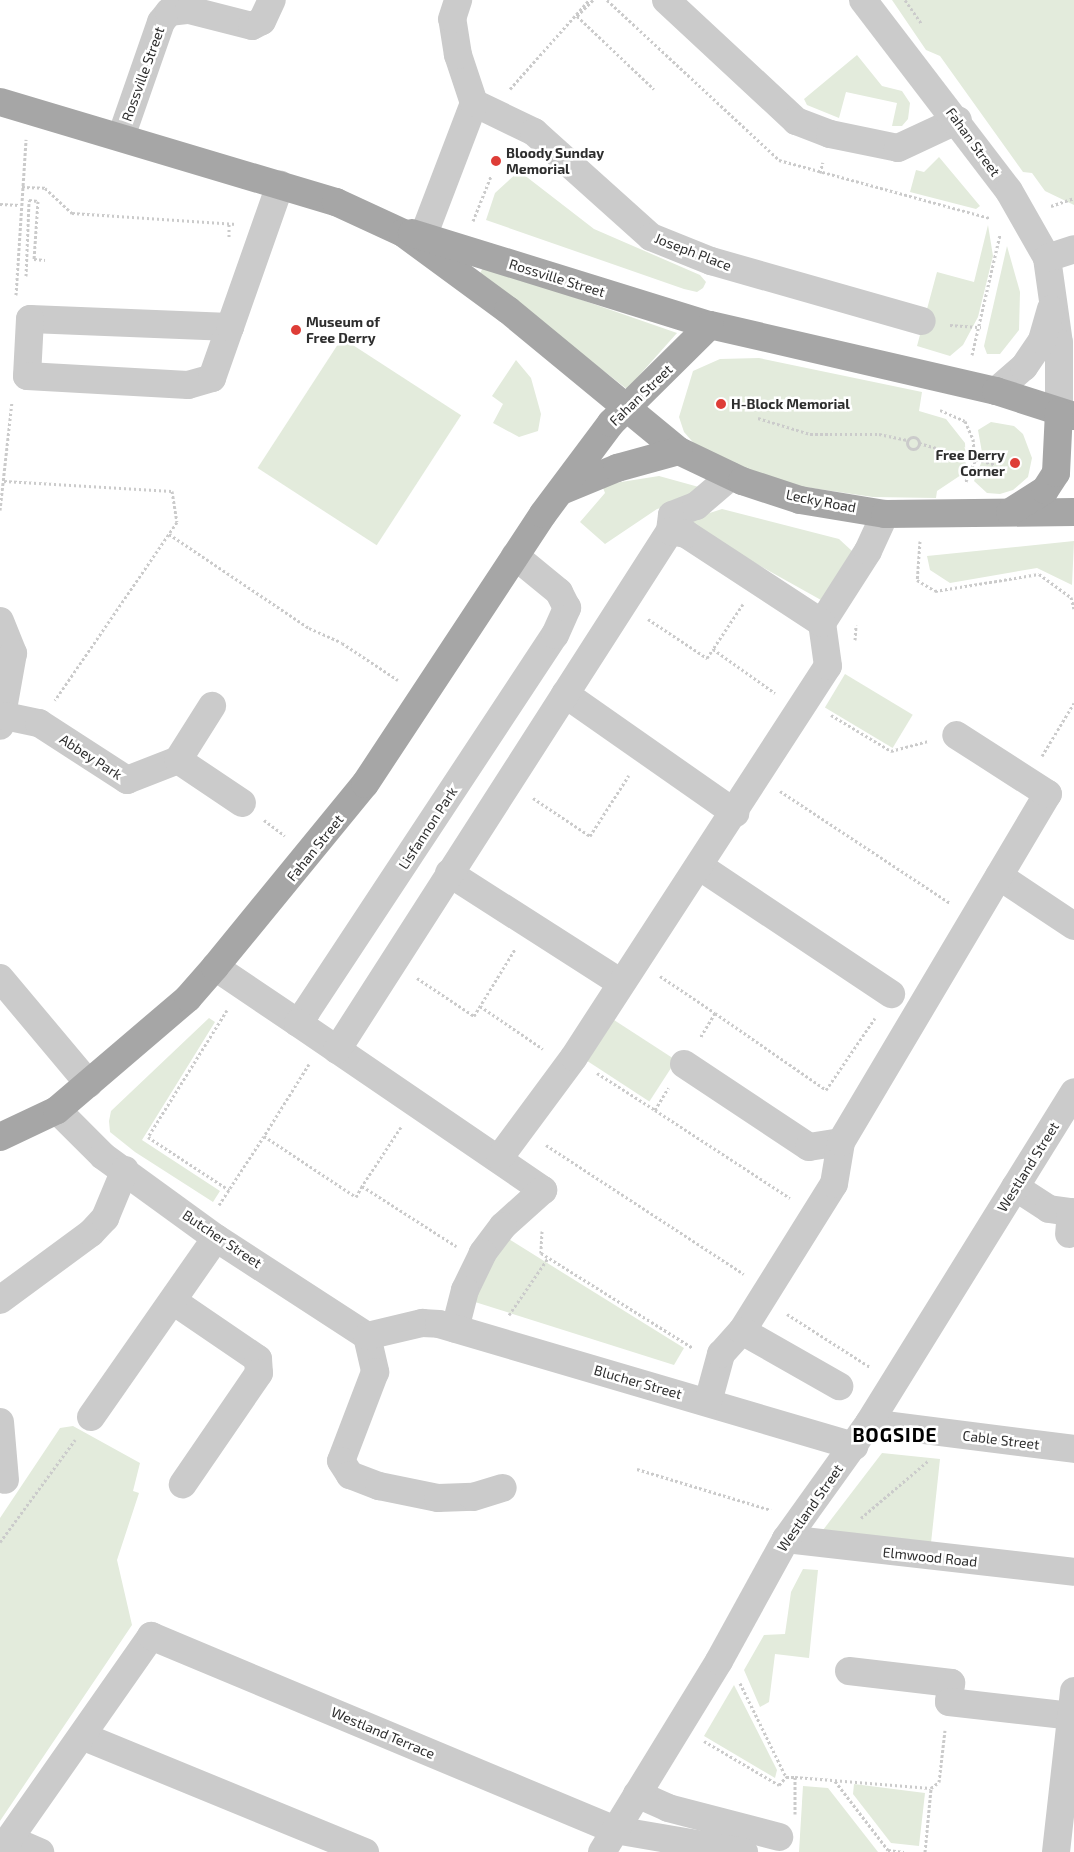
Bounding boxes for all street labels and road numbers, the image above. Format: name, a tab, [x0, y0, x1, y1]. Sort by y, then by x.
street label: Rossville Street	[118, 24, 168, 124]
street label: Fahan Street	[942, 104, 1004, 180]
street label: Joseph Place	[652, 230, 734, 274]
street label: Rossville Street	[507, 255, 607, 301]
street label: Fahan Street	[606, 361, 676, 429]
street label: Lecky Road	[784, 486, 858, 516]
street label: Abbey Park	[57, 731, 125, 783]
street label: Lisfannon Park	[395, 784, 461, 872]
street label: Fahan Street	[283, 811, 347, 885]
street label: Westland Street	[994, 1119, 1062, 1215]
street label: Butcher Street	[179, 1206, 265, 1272]
street label: Blucher Street	[592, 1361, 684, 1403]
street label: Cable Street	[962, 1427, 1040, 1453]
street label: Westland Street	[774, 1461, 846, 1555]
street label: Elmwood Road	[882, 1544, 978, 1570]
street label: Westland Terrace	[328, 1704, 438, 1762]

